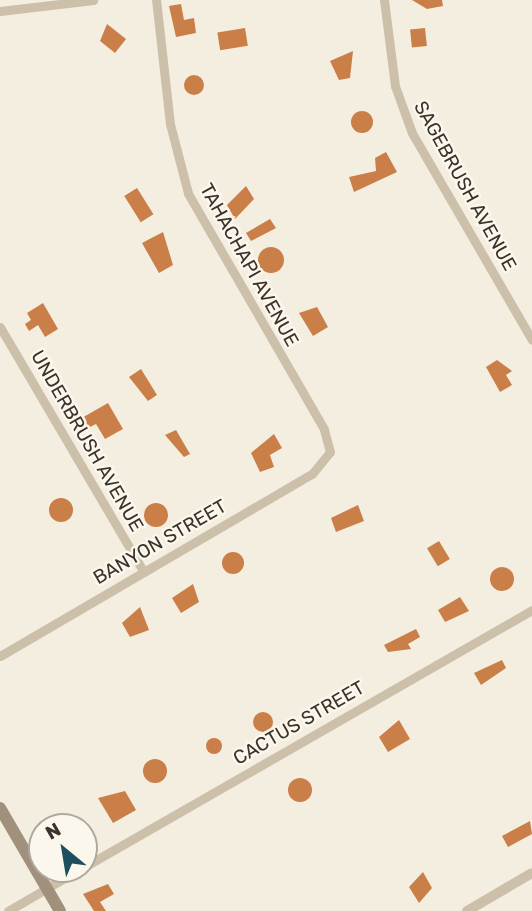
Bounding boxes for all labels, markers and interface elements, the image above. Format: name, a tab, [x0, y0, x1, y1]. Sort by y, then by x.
street label: SAGEBRUSH AVENUE	[409, 97, 521, 275]
street label: TAHACHAPI AVENUE	[195, 179, 303, 351]
street label: UNDERBRUSH AVENUE	[26, 346, 148, 536]
street label: BANYON STREET	[89, 495, 231, 589]
street label: CACTUS STREET	[229, 676, 369, 770]
north arrow	[28, 813, 98, 883]
text: N	[42, 818, 65, 844]

